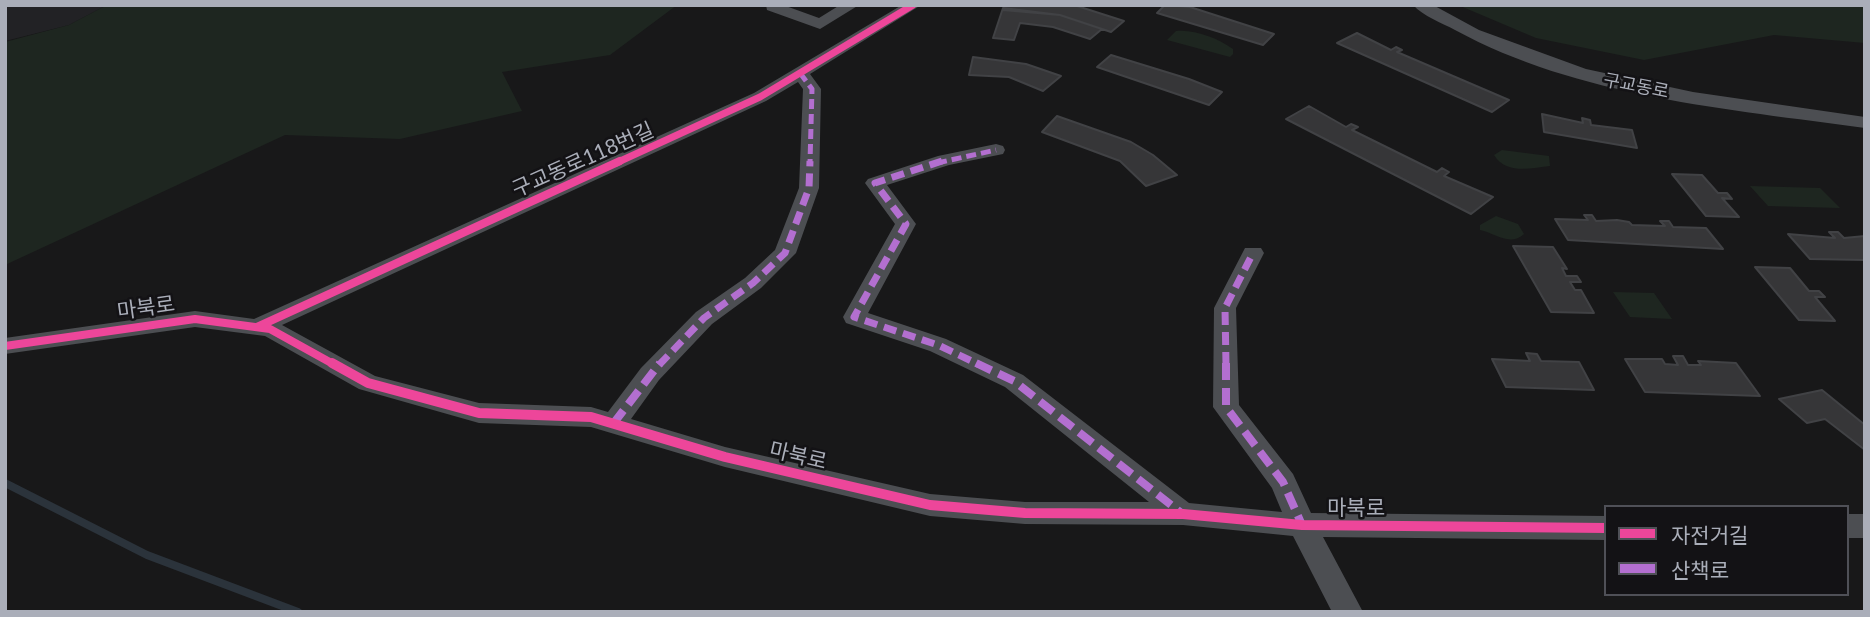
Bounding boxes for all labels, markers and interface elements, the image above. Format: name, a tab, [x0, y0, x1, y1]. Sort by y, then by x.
street label: 구교동로	[1601, 69, 1671, 103]
street label: 구교동로118번길	[508, 117, 658, 203]
street label: 마북로	[116, 291, 176, 325]
street label: 마북로	[767, 437, 829, 475]
street label: 마북로	[1327, 495, 1385, 521]
legend	[1604, 505, 1849, 596]
text: 자전거길	[1671, 522, 1748, 547]
text: 산책로	[1671, 557, 1729, 582]

